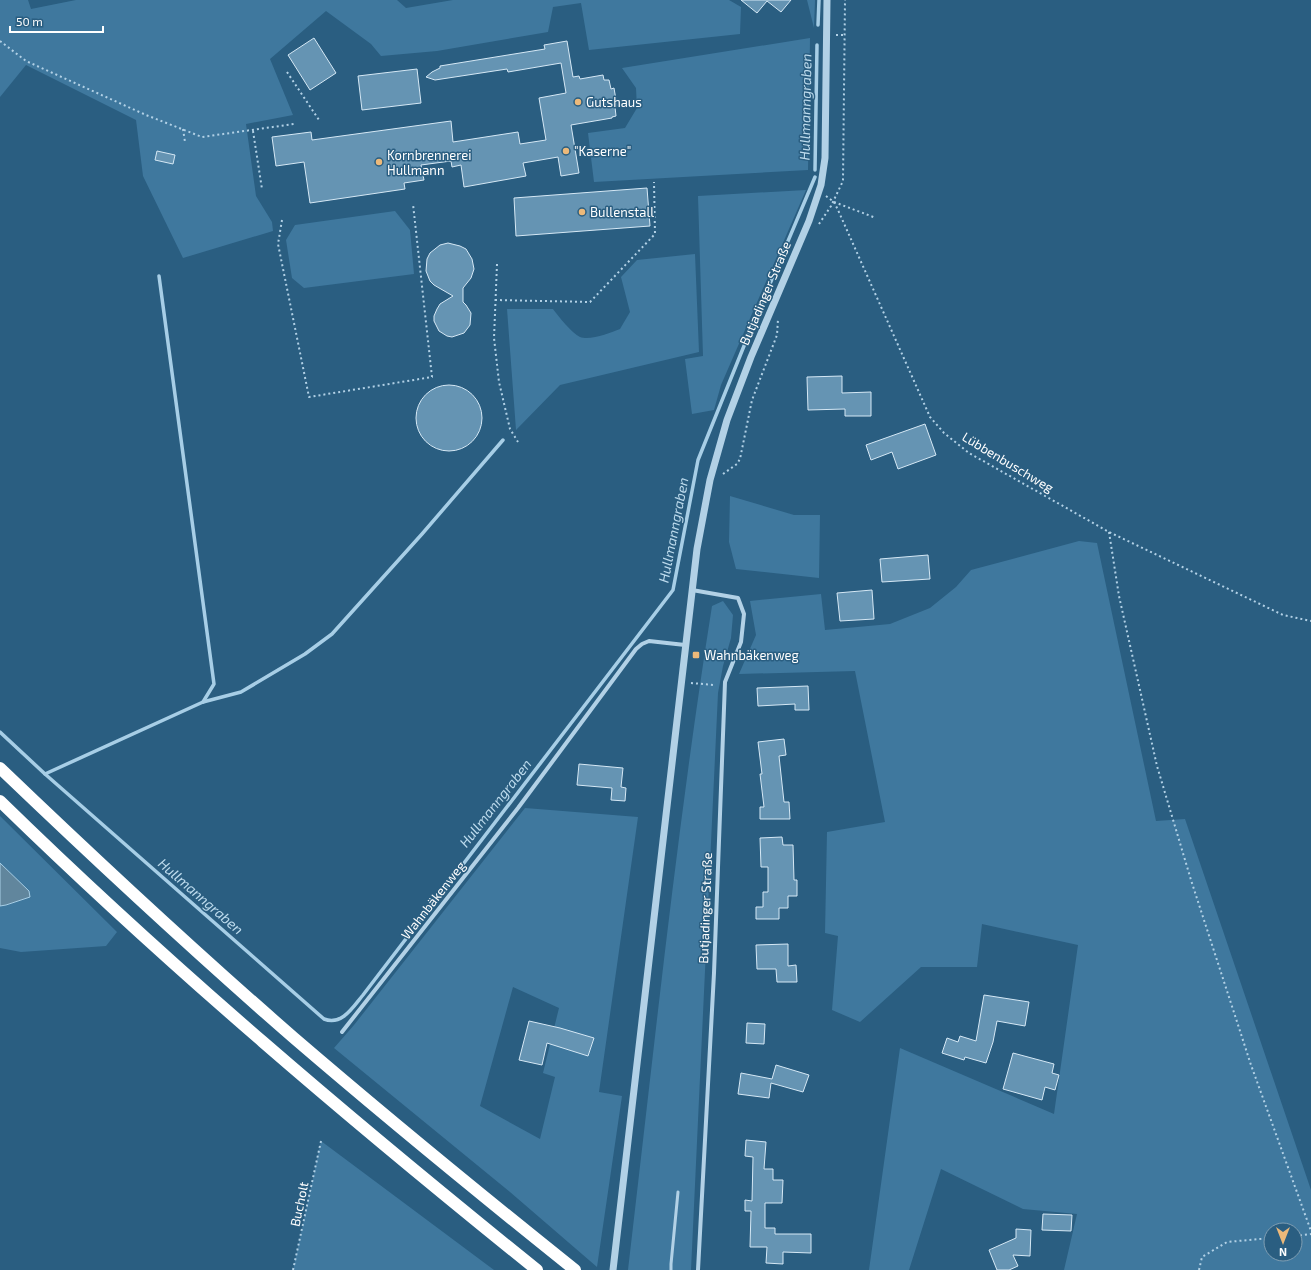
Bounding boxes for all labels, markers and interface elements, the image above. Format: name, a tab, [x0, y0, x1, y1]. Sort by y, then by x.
scale bar	[10, 8, 103, 34]
text: 50 m	[16, 14, 43, 28]
water label: Hullmanngraben	[796, 53, 814, 161]
place label: Gutshaus	[586, 94, 642, 110]
marker: Gutshaus	[573, 97, 583, 107]
place label: "Kaserne"	[574, 143, 631, 159]
marker: "Kaserne"	[561, 146, 571, 156]
place label: Kornbrennerei Hullmann	[387, 147, 471, 178]
marker: Kornbrennerei Hullmann	[374, 157, 384, 167]
place label: Bullenstall	[590, 204, 654, 220]
marker: Bullenstall	[577, 207, 587, 217]
street label: Butjadinger Straße	[736, 239, 794, 347]
street label: Lübbenbuschweg	[959, 428, 1057, 496]
water label: Hullmanngraben	[654, 476, 692, 584]
place label: Wahnbäkenweg	[704, 647, 799, 663]
marker: Wahnbäkenweg	[691, 650, 701, 660]
water label: Hullmanngraben	[455, 756, 535, 850]
street label: Butjadinger Straße	[695, 852, 715, 964]
water label: Hullmanngraben	[155, 854, 247, 938]
street label: Wahnbäkenweg	[398, 858, 468, 942]
street label: Bucholt	[286, 1180, 312, 1228]
north arrow	[1263, 1222, 1303, 1262]
text: N	[1279, 1246, 1287, 1259]

